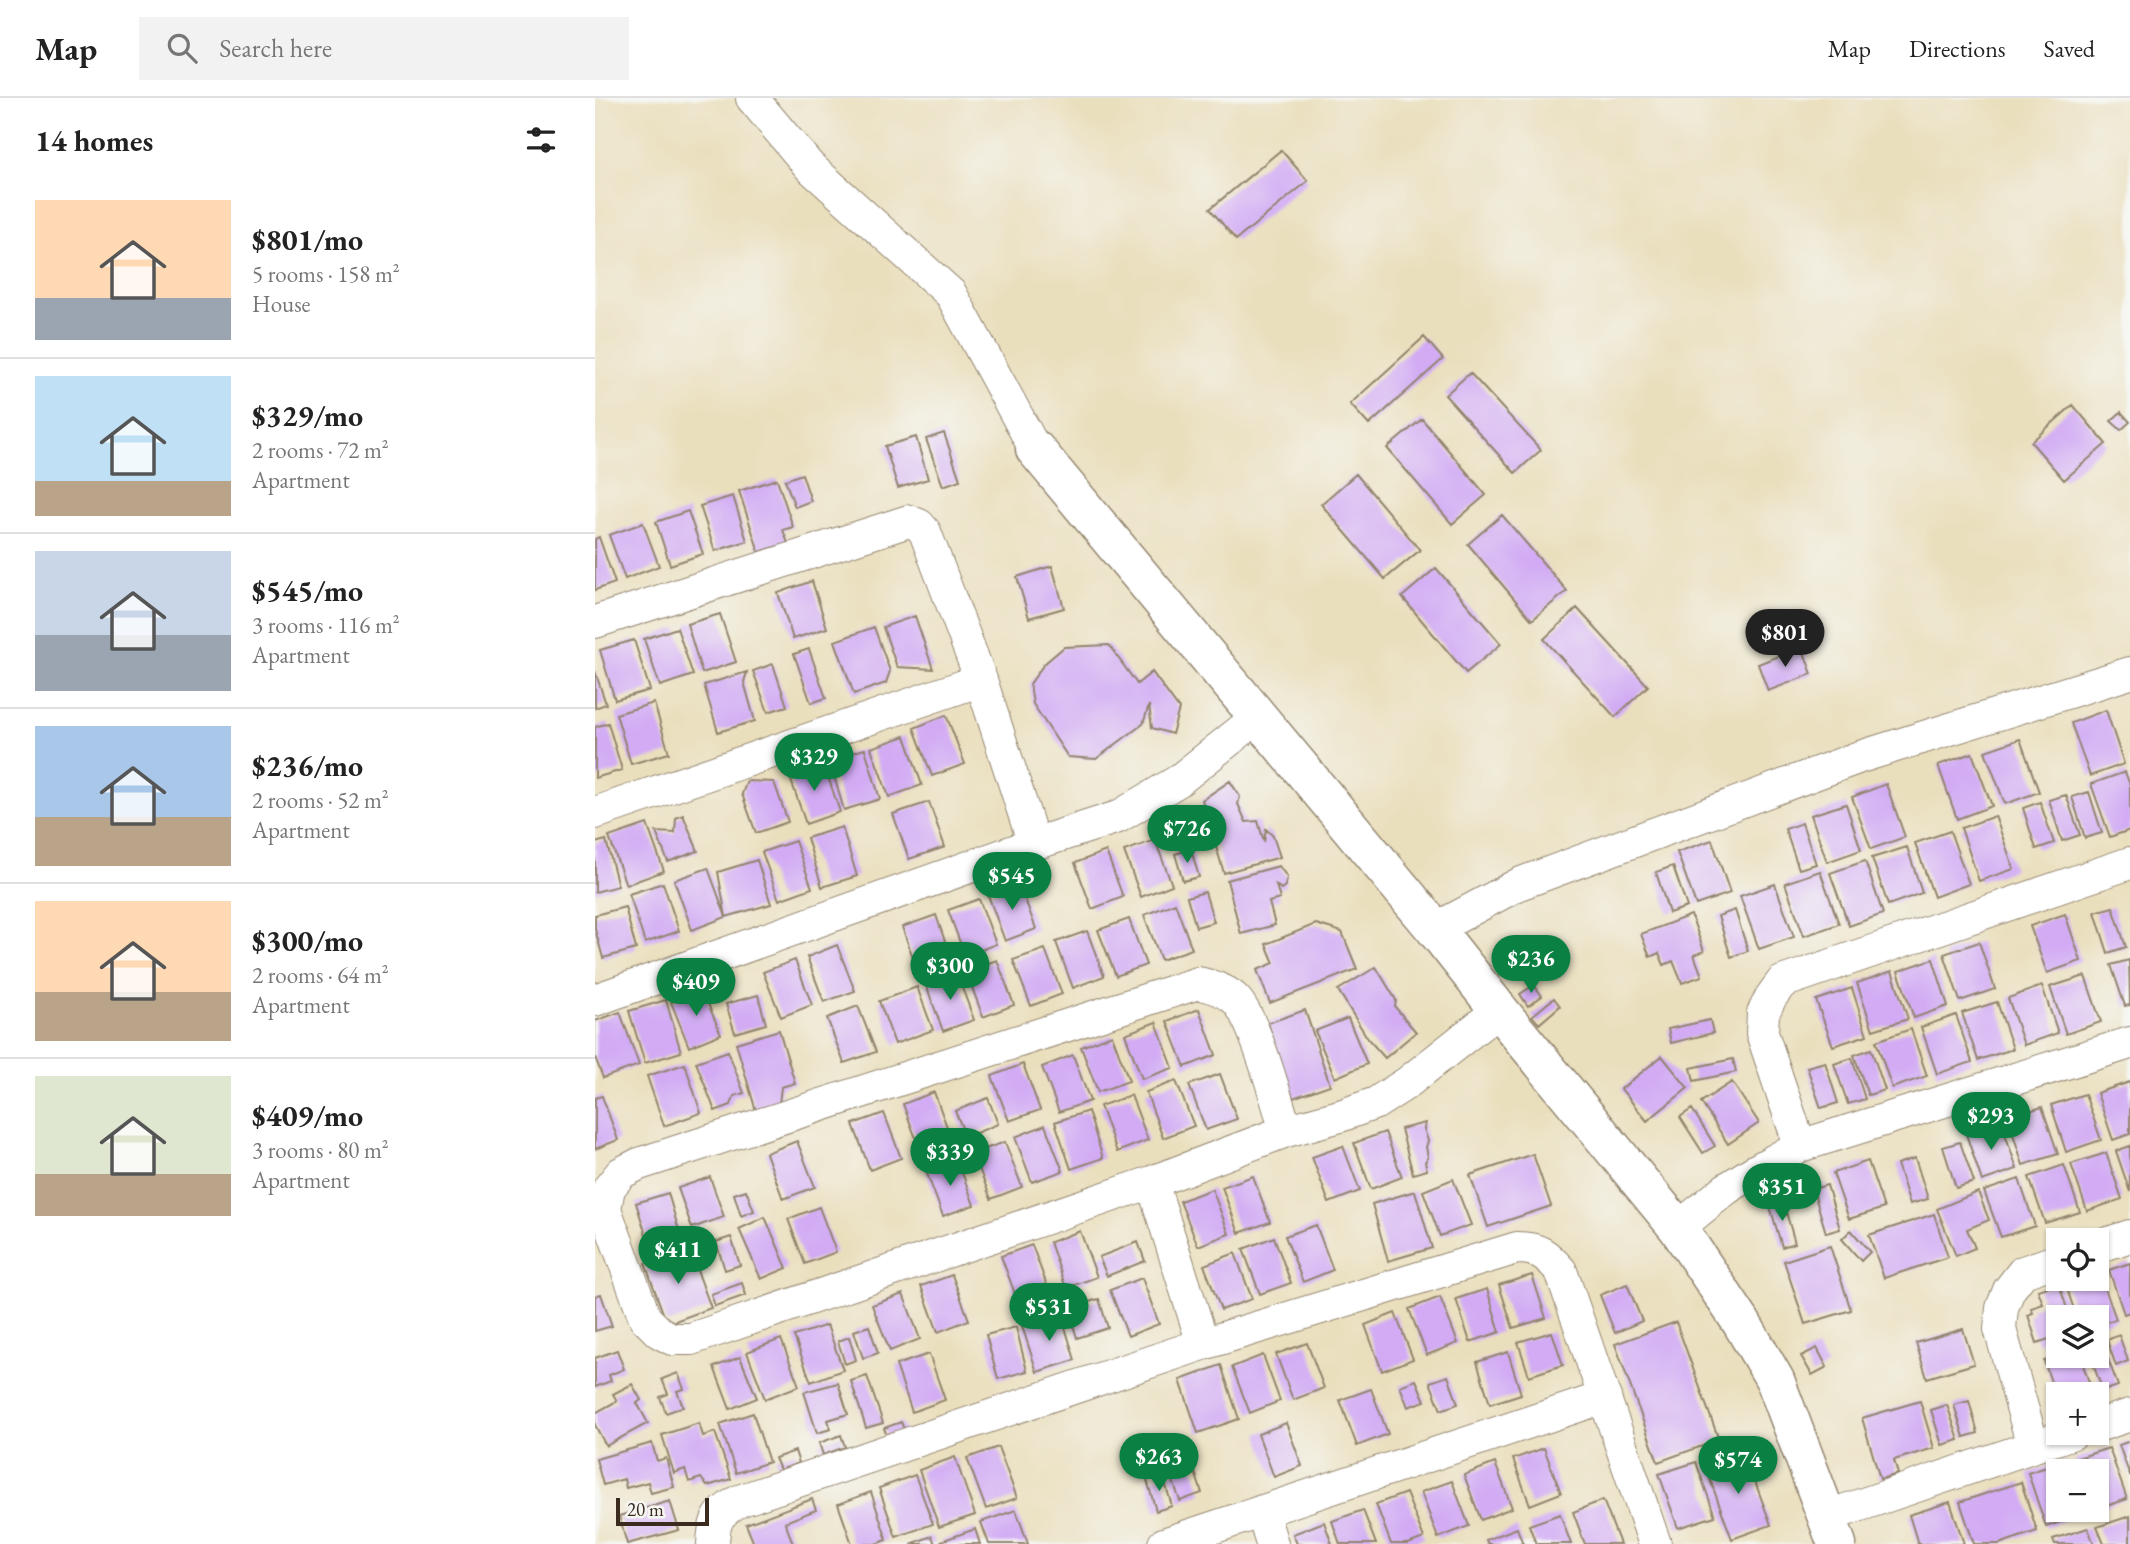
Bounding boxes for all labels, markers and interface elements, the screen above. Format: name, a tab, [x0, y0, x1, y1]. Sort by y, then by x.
search box	[139, 17, 629, 80]
text: Map	[35, 27, 97, 70]
icon: search	[163, 29, 201, 67]
text: Search here	[219, 31, 332, 65]
text: Map	[1828, 33, 1871, 64]
text: Directions	[1909, 33, 2006, 64]
text: Saved	[2044, 33, 2095, 64]
text: 14 homes	[35, 121, 153, 160]
icon: filters	[522, 121, 560, 159]
text: $801/mo	[252, 220, 363, 259]
icon: home	[91, 228, 175, 312]
text: 5 rooms · 158 m²	[252, 259, 400, 289]
text: House	[252, 289, 311, 319]
text: $329/mo	[252, 396, 363, 435]
icon: home	[91, 404, 175, 488]
text: 2 rooms · 72 m²	[252, 435, 389, 465]
text: Apartment	[252, 465, 350, 495]
text: $545/mo	[252, 571, 363, 610]
icon: home	[91, 579, 175, 663]
text: 3 rooms · 116 m²	[252, 610, 400, 640]
pin: $801	[1744, 610, 1826, 669]
text: $801	[1761, 617, 1809, 647]
text: Apartment	[252, 640, 350, 670]
pin: $329	[773, 734, 855, 793]
text: $329	[790, 741, 838, 771]
text: $236/mo	[252, 746, 363, 785]
icon: home	[91, 754, 175, 838]
text: 2 rooms · 52 m²	[252, 785, 389, 815]
pin: $726	[1146, 806, 1228, 865]
text: $726	[1163, 813, 1211, 843]
text: Apartment	[252, 815, 350, 845]
pin: $545	[971, 852, 1053, 912]
text: $545	[988, 860, 1036, 890]
text: $300/mo	[252, 921, 363, 960]
icon: home	[91, 929, 175, 1013]
pin: $236	[1490, 936, 1572, 995]
pin: $300	[909, 942, 991, 1002]
text: $236	[1507, 943, 1555, 973]
text: $300	[926, 950, 974, 980]
pin: $409	[655, 958, 737, 1018]
text: 2 rooms · 64 m²	[252, 960, 389, 990]
text: $409	[672, 966, 720, 996]
text: Apartment	[252, 990, 350, 1020]
pin: $293	[1950, 1093, 2032, 1152]
text: $409/mo	[252, 1096, 363, 1135]
text: $293	[1967, 1100, 2015, 1130]
icon: home	[91, 1104, 175, 1188]
pin: $339	[909, 1128, 991, 1188]
text: 3 rooms · 80 m²	[252, 1135, 389, 1165]
text: $339	[926, 1136, 974, 1166]
pin: $351	[1741, 1164, 1823, 1223]
text: Apartment	[252, 1165, 350, 1195]
text: $351	[1758, 1171, 1806, 1201]
pin: $411	[637, 1226, 719, 1286]
map controls	[2046, 1228, 2109, 1522]
button: locate	[2046, 1228, 2109, 1291]
text: $411	[654, 1234, 702, 1264]
pin: $531	[1008, 1284, 1090, 1343]
text: $531	[1025, 1291, 1073, 1321]
button: layers	[2046, 1305, 2109, 1368]
button: +	[2046, 1382, 2109, 1445]
pin: $263	[1118, 1434, 1200, 1493]
pin: $574	[1697, 1436, 1779, 1496]
text: $263	[1135, 1441, 1183, 1471]
text: $574	[1714, 1444, 1762, 1474]
button: −	[2046, 1459, 2109, 1522]
scale bar	[616, 1495, 709, 1527]
text: 20 m	[627, 1497, 664, 1522]

